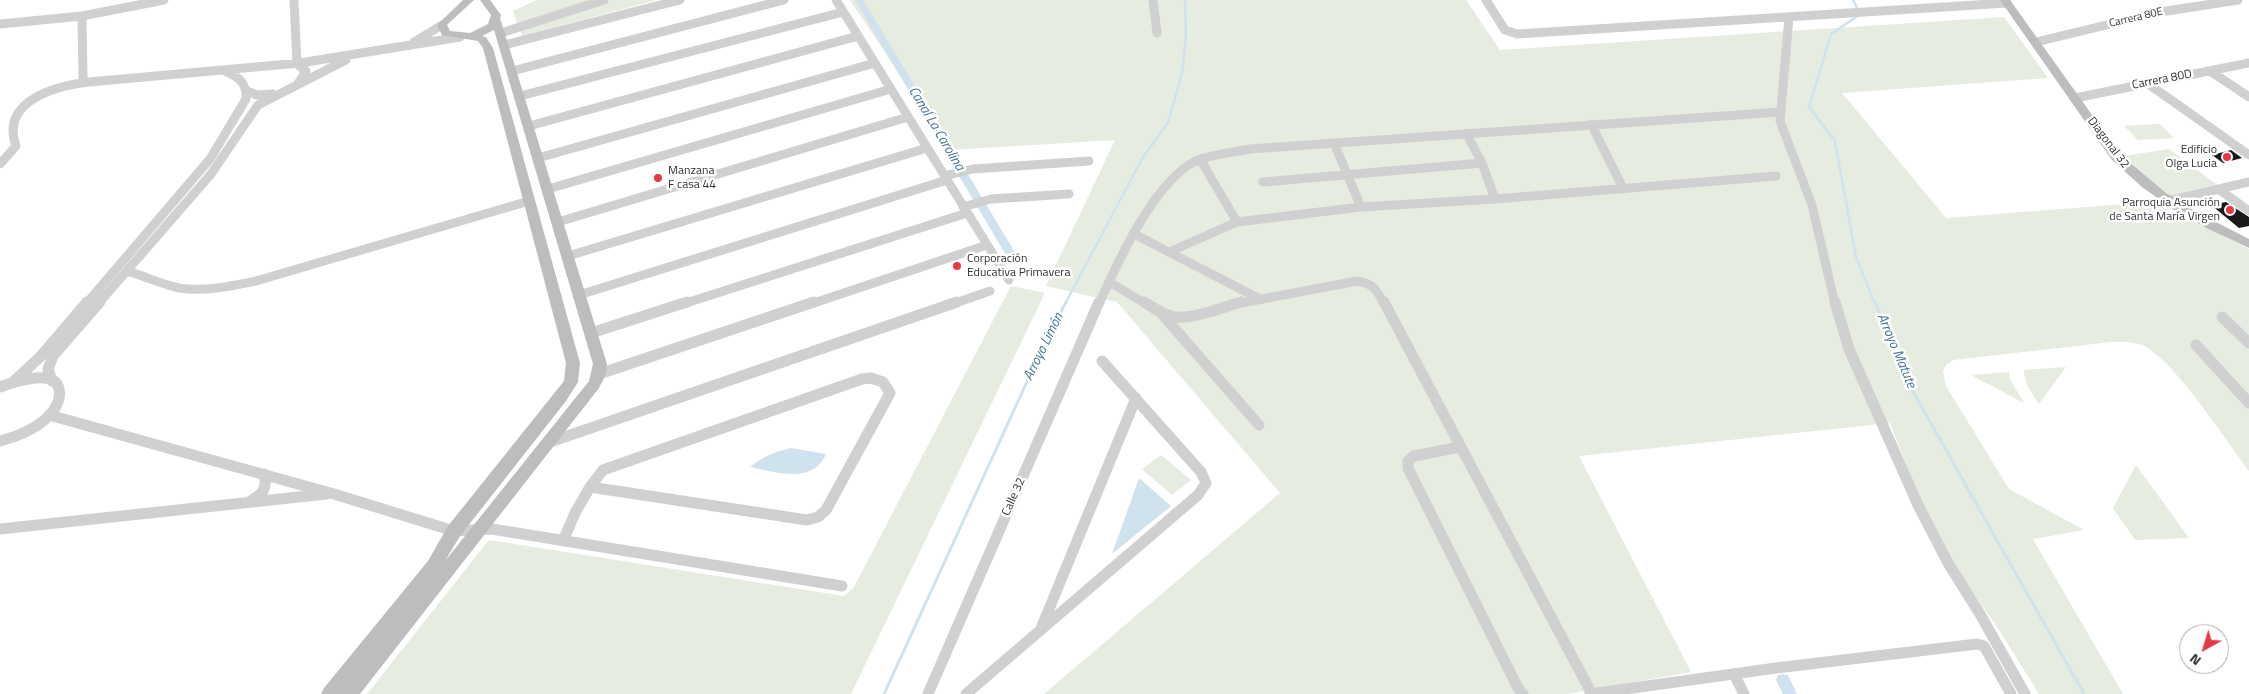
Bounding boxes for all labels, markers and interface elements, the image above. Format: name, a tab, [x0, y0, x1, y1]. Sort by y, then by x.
street label: Carrera 80E	[2108, 5, 2164, 31]
street label: Carrera 80D	[2131, 67, 2193, 93]
water label: Canal La Carolina	[904, 84, 968, 174]
street label: Diagonal 32	[2084, 115, 2132, 171]
place label: Edificio Olga Lucia	[2166, 143, 2217, 171]
marker: Edificio Olga Lucia	[2221, 151, 2233, 163]
place label: Manzana F casa 44	[668, 164, 716, 192]
marker: Manzana F casa 44	[652, 172, 664, 184]
place label: Parroquia Asunción de Santa María Virgen	[2109, 196, 2220, 224]
marker: Parroquia Asunción de Santa María Virgen	[2224, 204, 2236, 216]
place label: Corporación Educativa Primavera	[967, 252, 1070, 280]
marker: Corporación Educativa Primavera	[951, 260, 963, 272]
water label: Arroyo Limón	[1020, 311, 1068, 383]
water label: Arroyo Matute	[1873, 311, 1919, 391]
street label: Calle 32	[999, 476, 1029, 518]
north arrow	[2179, 624, 2229, 674]
text: N	[2185, 649, 2205, 671]

